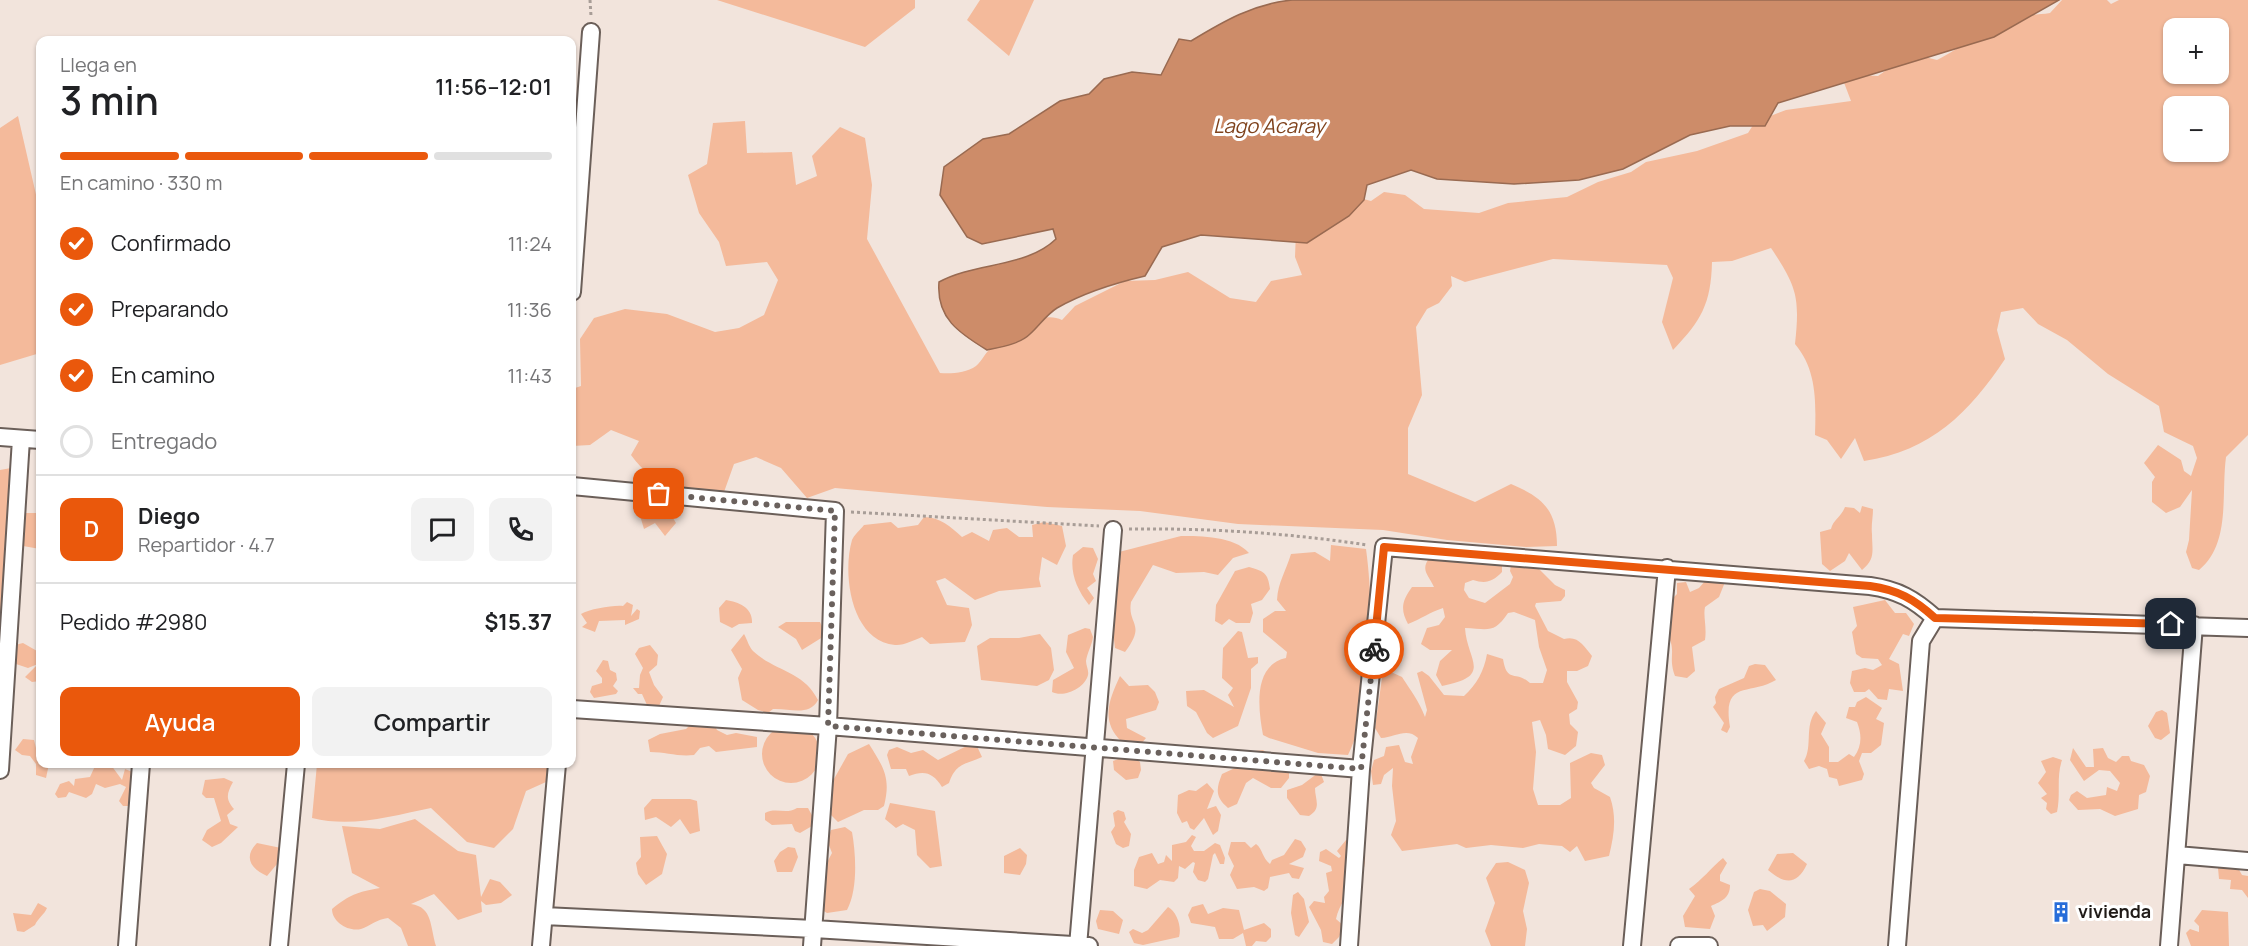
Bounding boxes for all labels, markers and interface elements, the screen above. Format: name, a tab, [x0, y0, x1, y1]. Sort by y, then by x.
map controls	[2163, 18, 2229, 162]
button: +	[2163, 18, 2229, 84]
text: Llega en	[60, 51, 137, 78]
text: 11:56–12:01	[435, 72, 552, 102]
text: 3 min	[60, 73, 159, 127]
button: −	[2163, 96, 2229, 162]
water label: Lago Acaray	[1213, 112, 1327, 139]
text: En camino · 330 m	[60, 169, 222, 196]
icon: check	[60, 227, 93, 260]
text: Confirmado	[111, 228, 231, 258]
text: 11:24	[508, 230, 552, 257]
icon: check	[60, 293, 93, 326]
text: Preparando	[111, 294, 229, 324]
text: 11:36	[507, 296, 552, 323]
icon: check	[60, 359, 93, 392]
text: En camino	[111, 360, 215, 390]
text: 11:43	[508, 362, 552, 389]
text: Entregado	[111, 426, 217, 456]
pin	[633, 468, 684, 519]
icon: bag	[642, 477, 675, 510]
button: chat	[411, 498, 474, 561]
button: phone	[489, 498, 552, 561]
text: Diego	[138, 501, 200, 531]
text: D	[84, 514, 99, 544]
text: Repartidor · 4.7	[138, 531, 275, 558]
pin	[2145, 598, 2196, 649]
text: Pedido #2980	[60, 607, 207, 637]
text: $15.37	[484, 607, 552, 637]
icon: home	[2154, 607, 2187, 640]
courier	[1344, 619, 1404, 679]
icon: bike	[1358, 633, 1391, 666]
button: Ayuda	[60, 687, 300, 756]
button: Compartir	[312, 687, 552, 756]
place label: vivienda	[2078, 899, 2151, 923]
building icon: vivienda	[2049, 900, 2073, 924]

